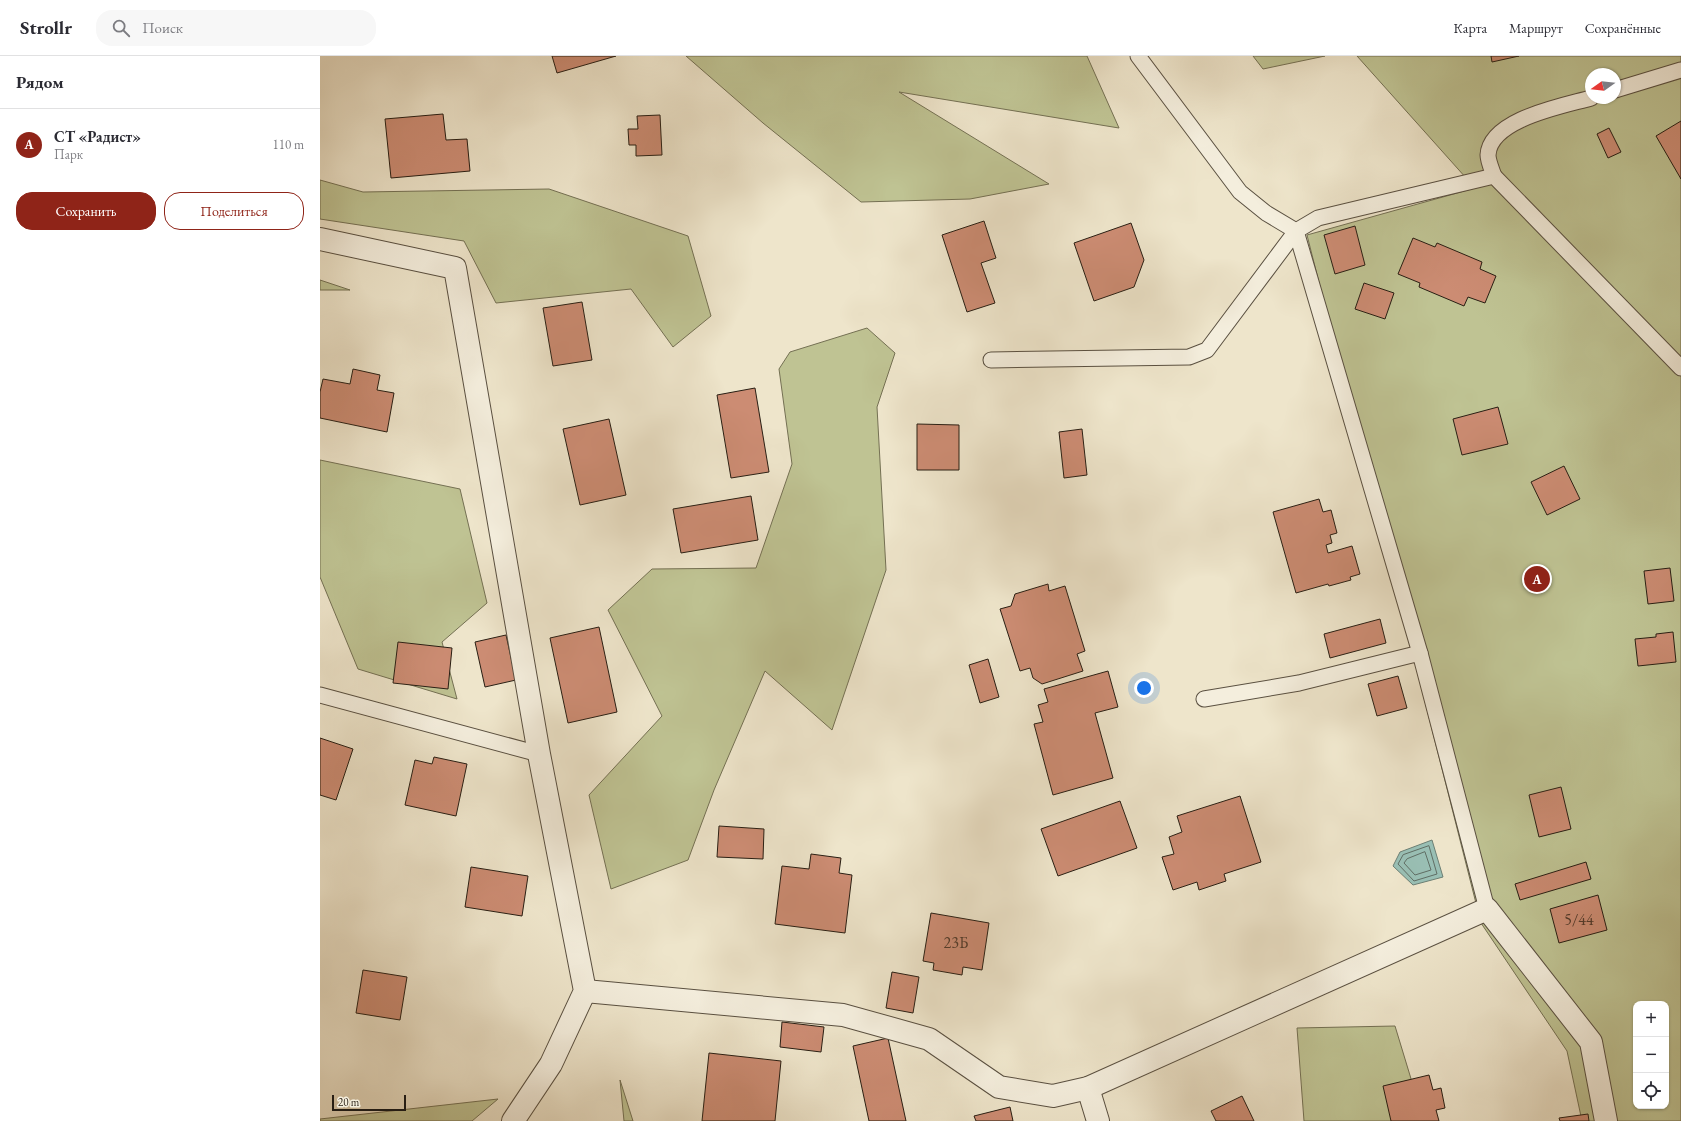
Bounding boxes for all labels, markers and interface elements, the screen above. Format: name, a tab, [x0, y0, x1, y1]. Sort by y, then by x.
search box	[96, 10, 376, 46]
text: Strollr	[20, 15, 72, 40]
icon: search	[110, 17, 132, 39]
text: Поиск	[142, 18, 183, 37]
text: Карта	[1454, 19, 1487, 37]
text: Маршрут	[1509, 19, 1563, 37]
text: Сохранённые	[1585, 19, 1661, 37]
north arrow	[1585, 68, 1621, 104]
text: Рядом	[16, 71, 64, 93]
text: СТ «Радист»	[54, 127, 141, 146]
text: A	[24, 136, 34, 153]
text: 110 m	[273, 136, 304, 153]
text: Парк	[54, 146, 83, 163]
button: Сохранить	[16, 192, 156, 230]
button: Поделиться	[164, 192, 304, 230]
pin: A	[1524, 564, 1550, 594]
your location	[1134, 678, 1154, 698]
house number: 5/44	[1564, 909, 1594, 930]
house number: 23Б	[944, 932, 968, 953]
map controls	[1633, 1001, 1669, 1109]
button: +	[1633, 1001, 1669, 1037]
button: −	[1633, 1037, 1669, 1073]
button: locate	[1633, 1073, 1669, 1109]
scale bar	[332, 1093, 406, 1112]
text: 20 m	[338, 1095, 359, 1109]

